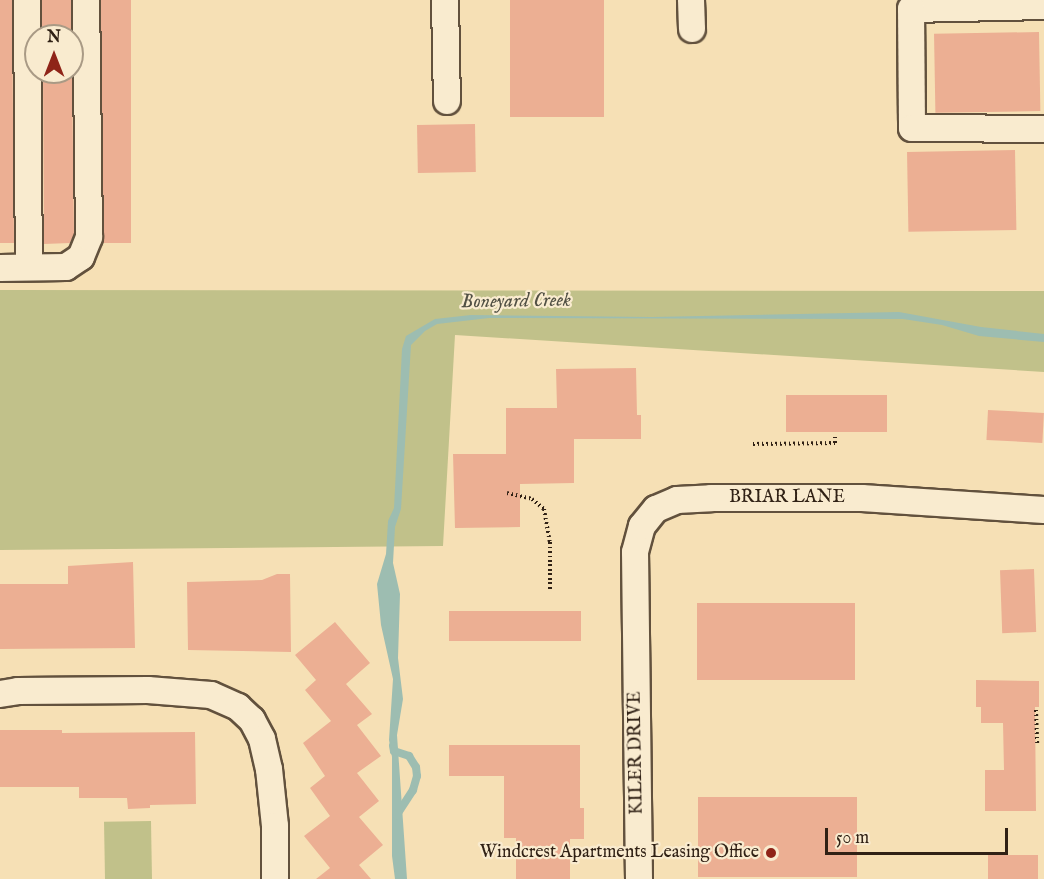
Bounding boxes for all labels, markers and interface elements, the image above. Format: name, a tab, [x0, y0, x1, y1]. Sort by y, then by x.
north arrow	[24, 24, 84, 84]
text: N	[47, 28, 61, 48]
water label: Boneyard Creek	[461, 288, 571, 314]
street label: BRIAR LANE	[729, 487, 845, 509]
street label: KILER DRIVE	[625, 691, 649, 815]
scale bar	[828, 816, 1011, 854]
text: 50 m	[836, 827, 869, 850]
place label: Windcrest Apartments Leasing Office	[480, 842, 759, 864]
marker: Windcrest Apartments Leasing Office	[764, 846, 778, 860]

